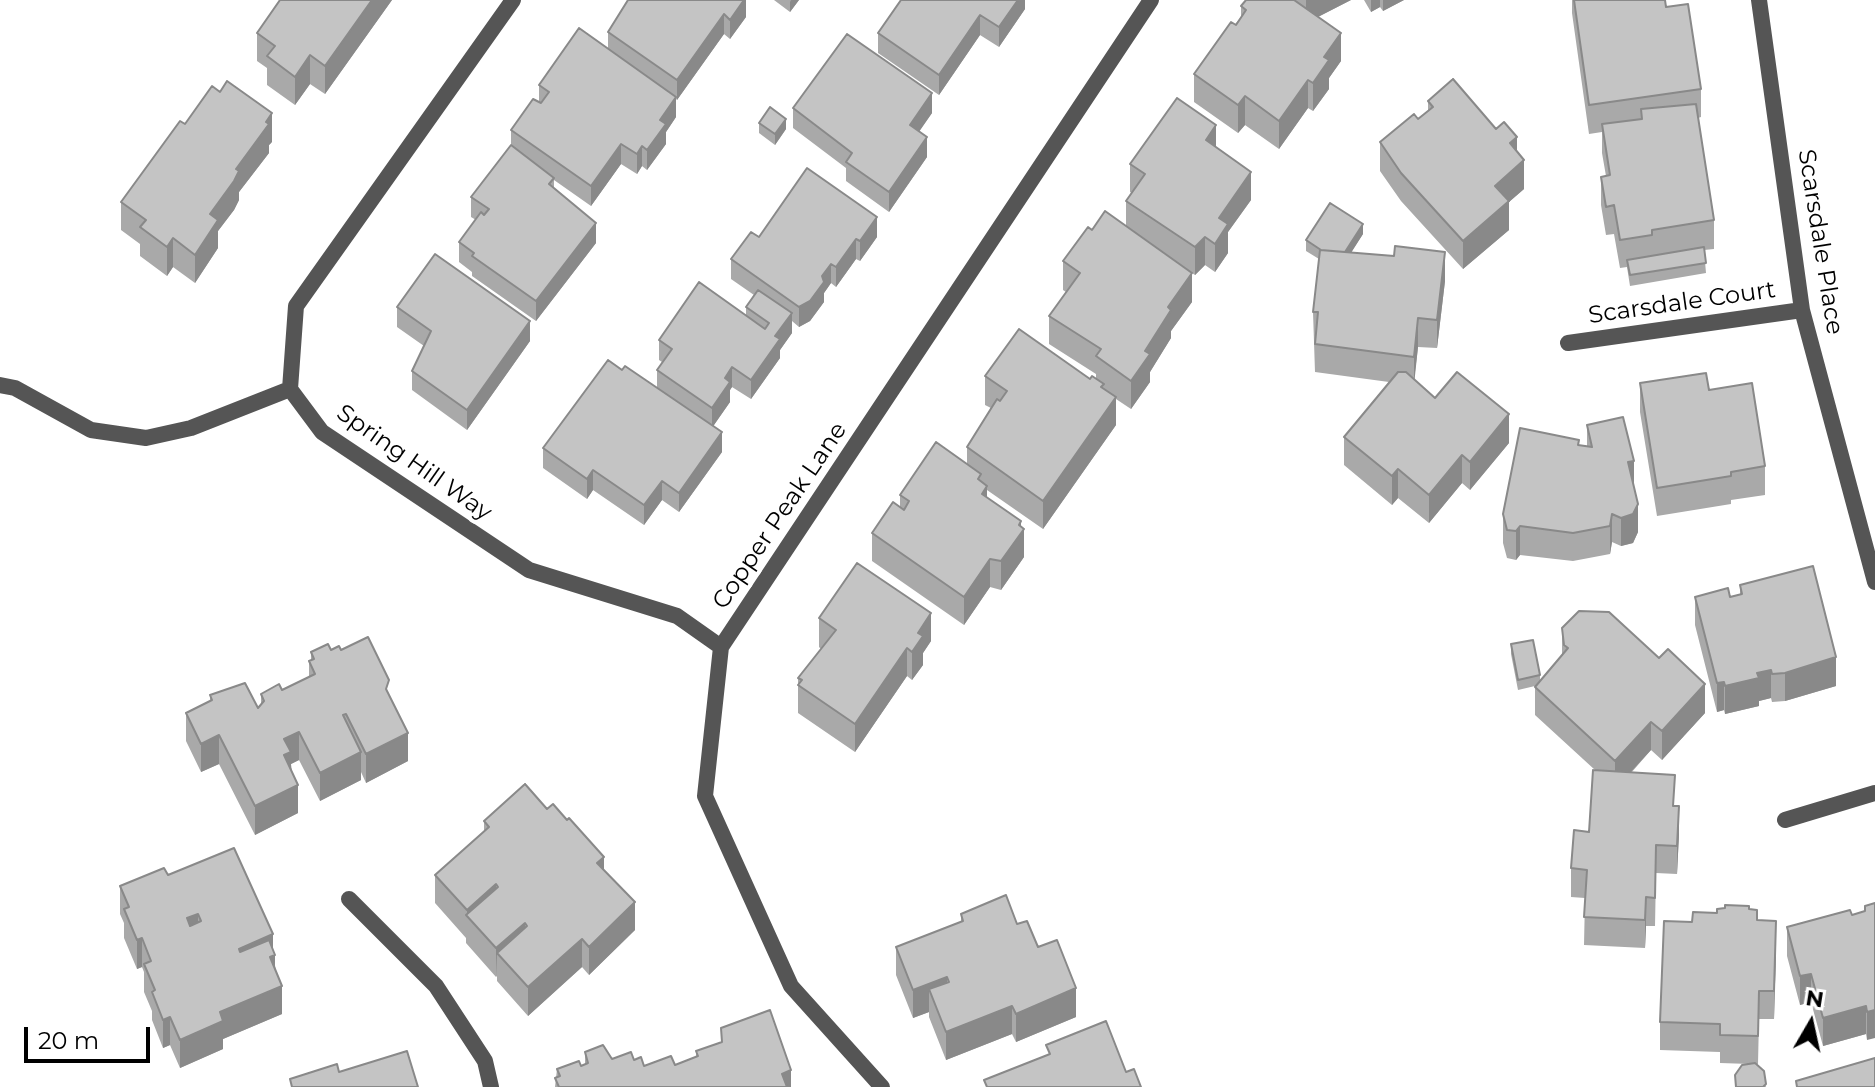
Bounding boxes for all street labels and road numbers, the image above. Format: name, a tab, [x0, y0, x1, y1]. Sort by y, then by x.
street label: Scarsdale Place	[1791, 147, 1849, 337]
street label: Scarsdale Court	[1587, 276, 1777, 330]
street label: Spring Hill Way	[331, 399, 497, 527]
street label: Copper Peak Lane	[707, 417, 853, 615]

